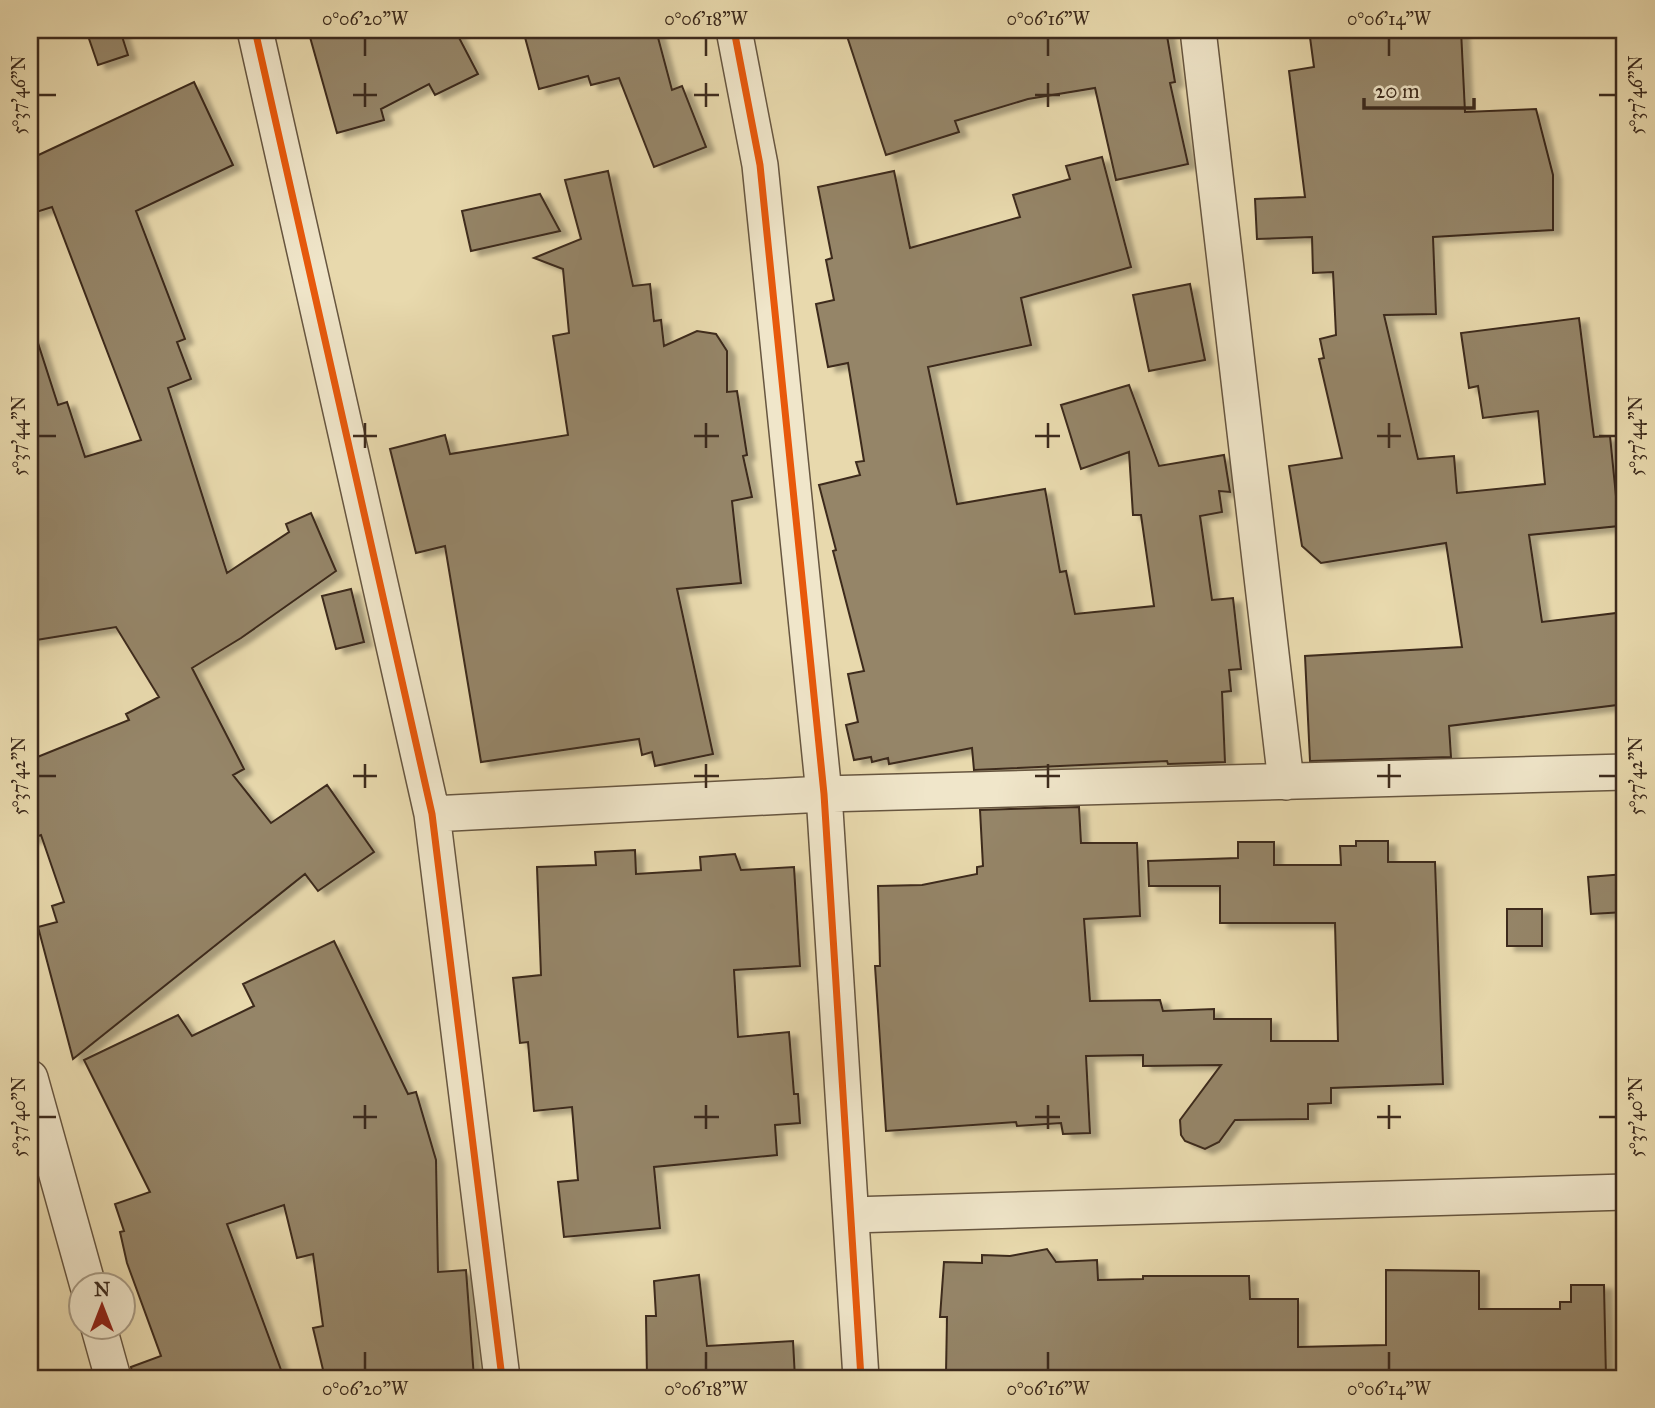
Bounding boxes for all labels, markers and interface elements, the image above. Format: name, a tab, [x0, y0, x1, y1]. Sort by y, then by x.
text: 0°06'20"W	[322, 8, 409, 30]
text: 0°06'18"W	[664, 8, 749, 30]
text: 0°06'16"W	[1007, 8, 1090, 30]
text: 0°06'14"W	[1347, 8, 1432, 30]
text: 5°37'46"N	[8, 55, 30, 135]
text: 5°37'46"N	[1625, 55, 1647, 135]
scale bar	[1364, 66, 1475, 110]
text: 20 m	[1375, 78, 1420, 104]
text: 5°37'44"N	[8, 396, 30, 476]
text: 5°37'44"N	[1625, 396, 1647, 476]
text: 5°37'42"N	[8, 737, 30, 815]
text: 5°37'42"N	[1625, 737, 1647, 815]
text: 5°37'40"N	[8, 1077, 30, 1157]
text: 5°37'40"N	[1625, 1077, 1647, 1157]
north arrow	[66, 1272, 136, 1342]
text: N	[94, 1278, 110, 1301]
text: 0°06'20"W	[322, 1378, 409, 1400]
text: 0°06'18"W	[664, 1378, 749, 1400]
text: 0°06'16"W	[1007, 1378, 1090, 1400]
text: 0°06'14"W	[1347, 1378, 1432, 1400]

